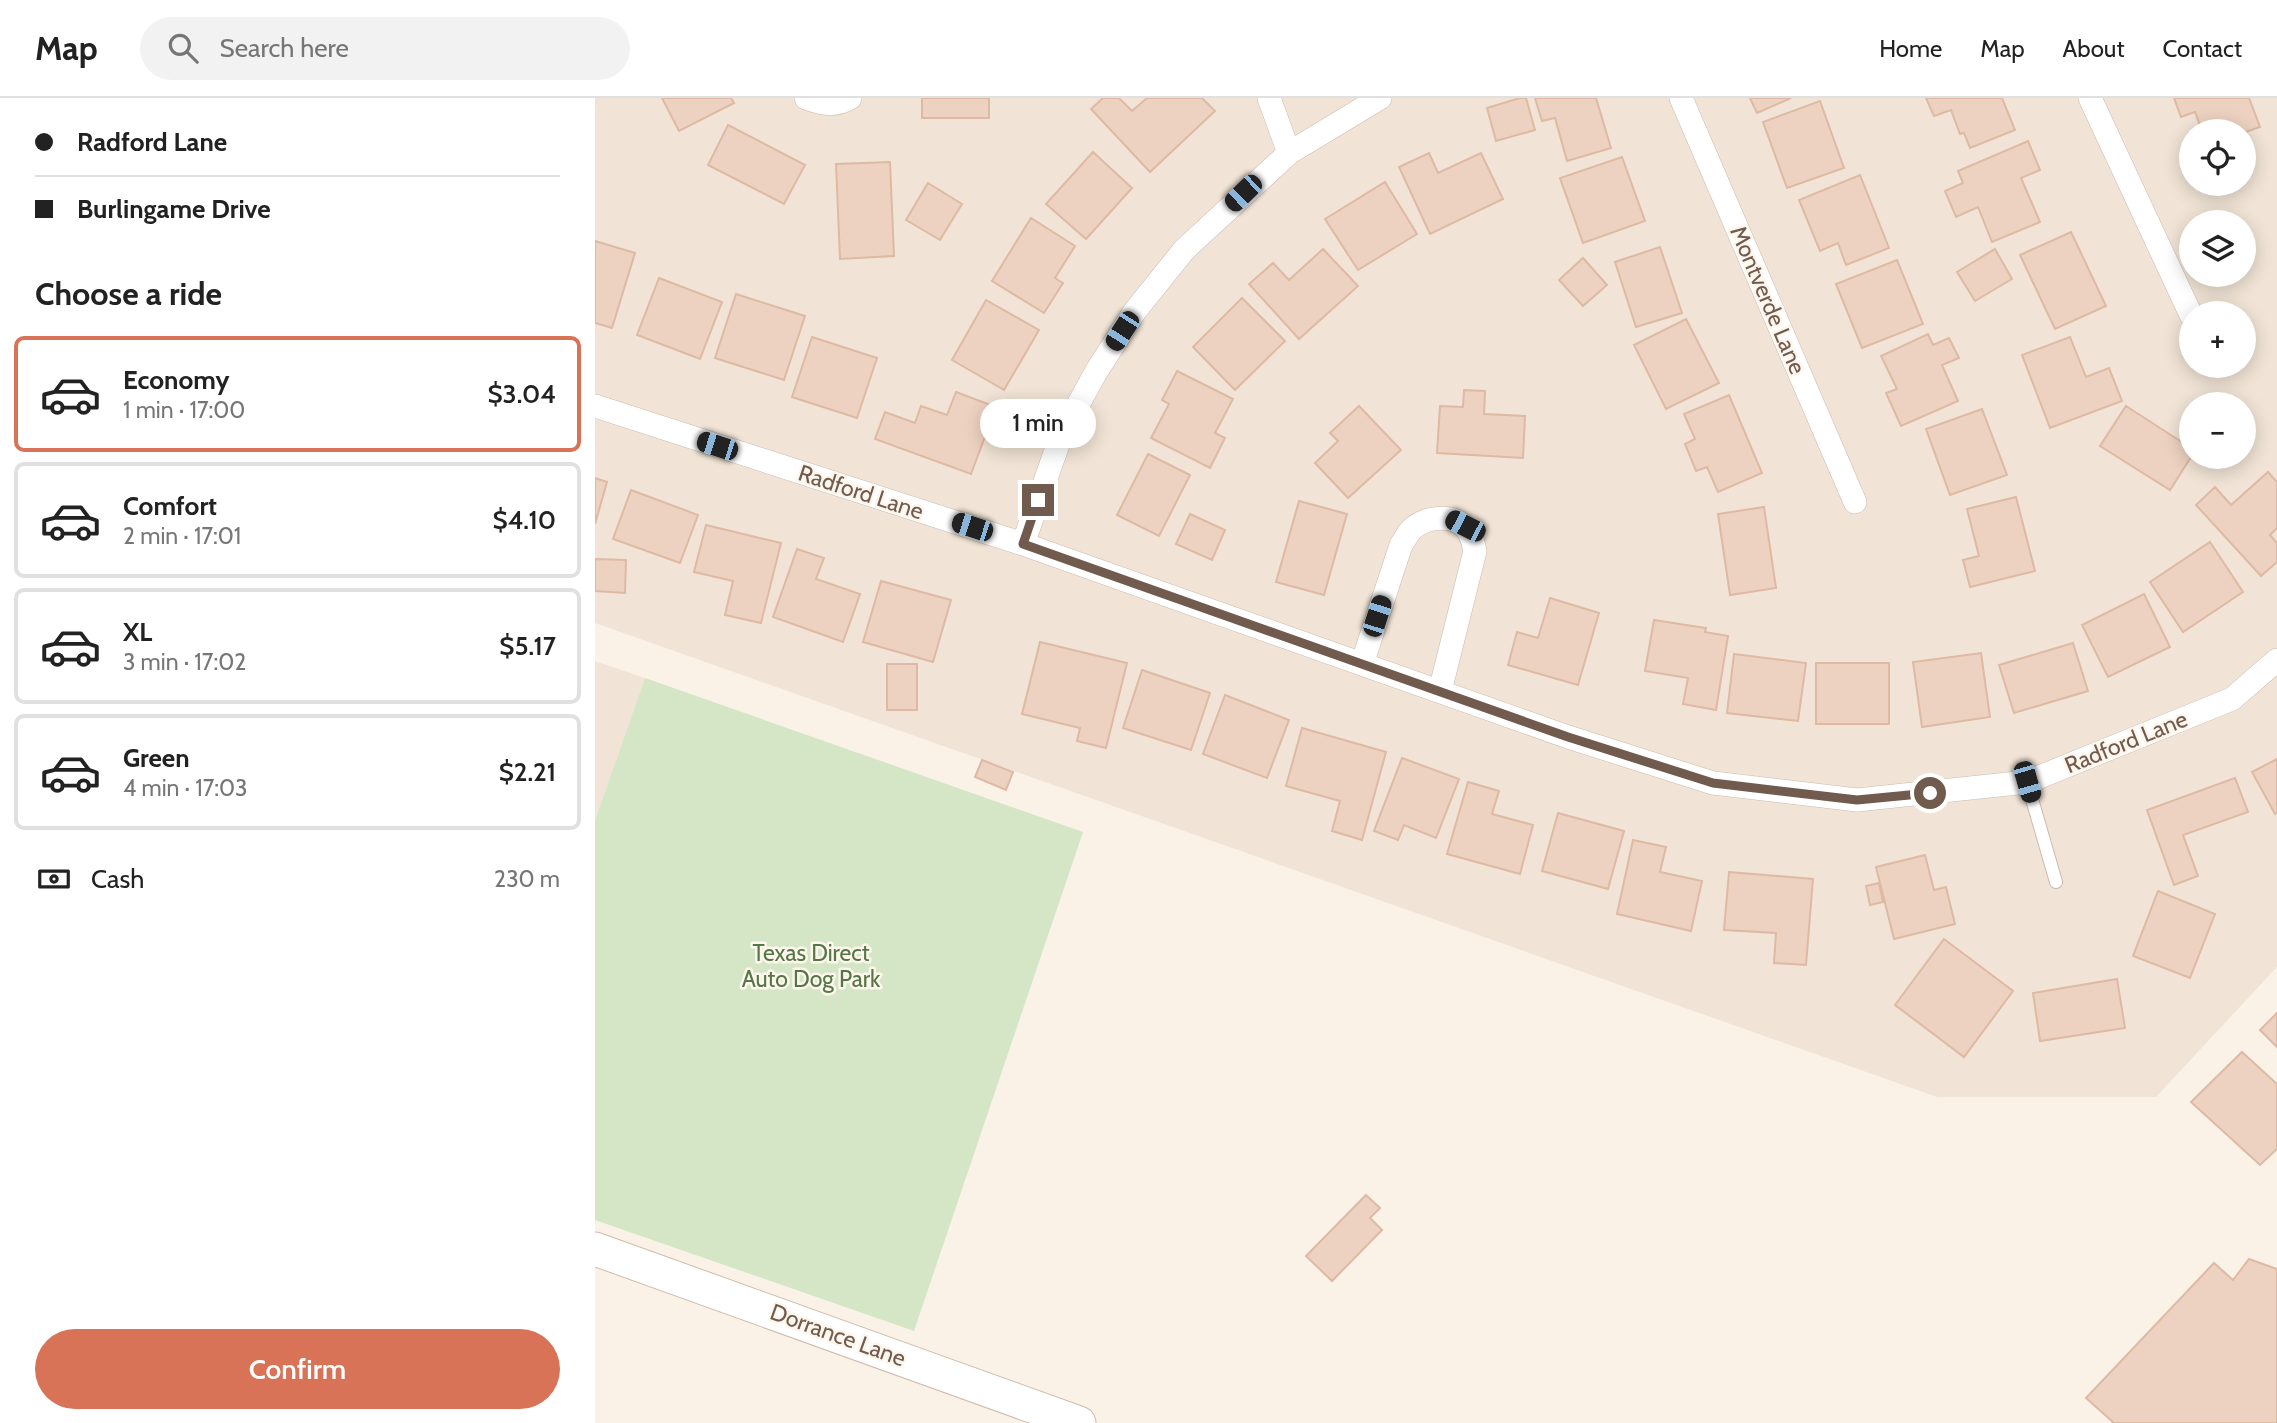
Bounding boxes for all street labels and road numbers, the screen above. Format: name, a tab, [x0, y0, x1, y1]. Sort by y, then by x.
street label: Montverde Lane	[1724, 222, 1812, 379]
street label: Radford Lane	[795, 459, 927, 525]
street label: Radford Lane	[2061, 705, 2192, 779]
street label: Dorrance Lane	[767, 1298, 910, 1373]

